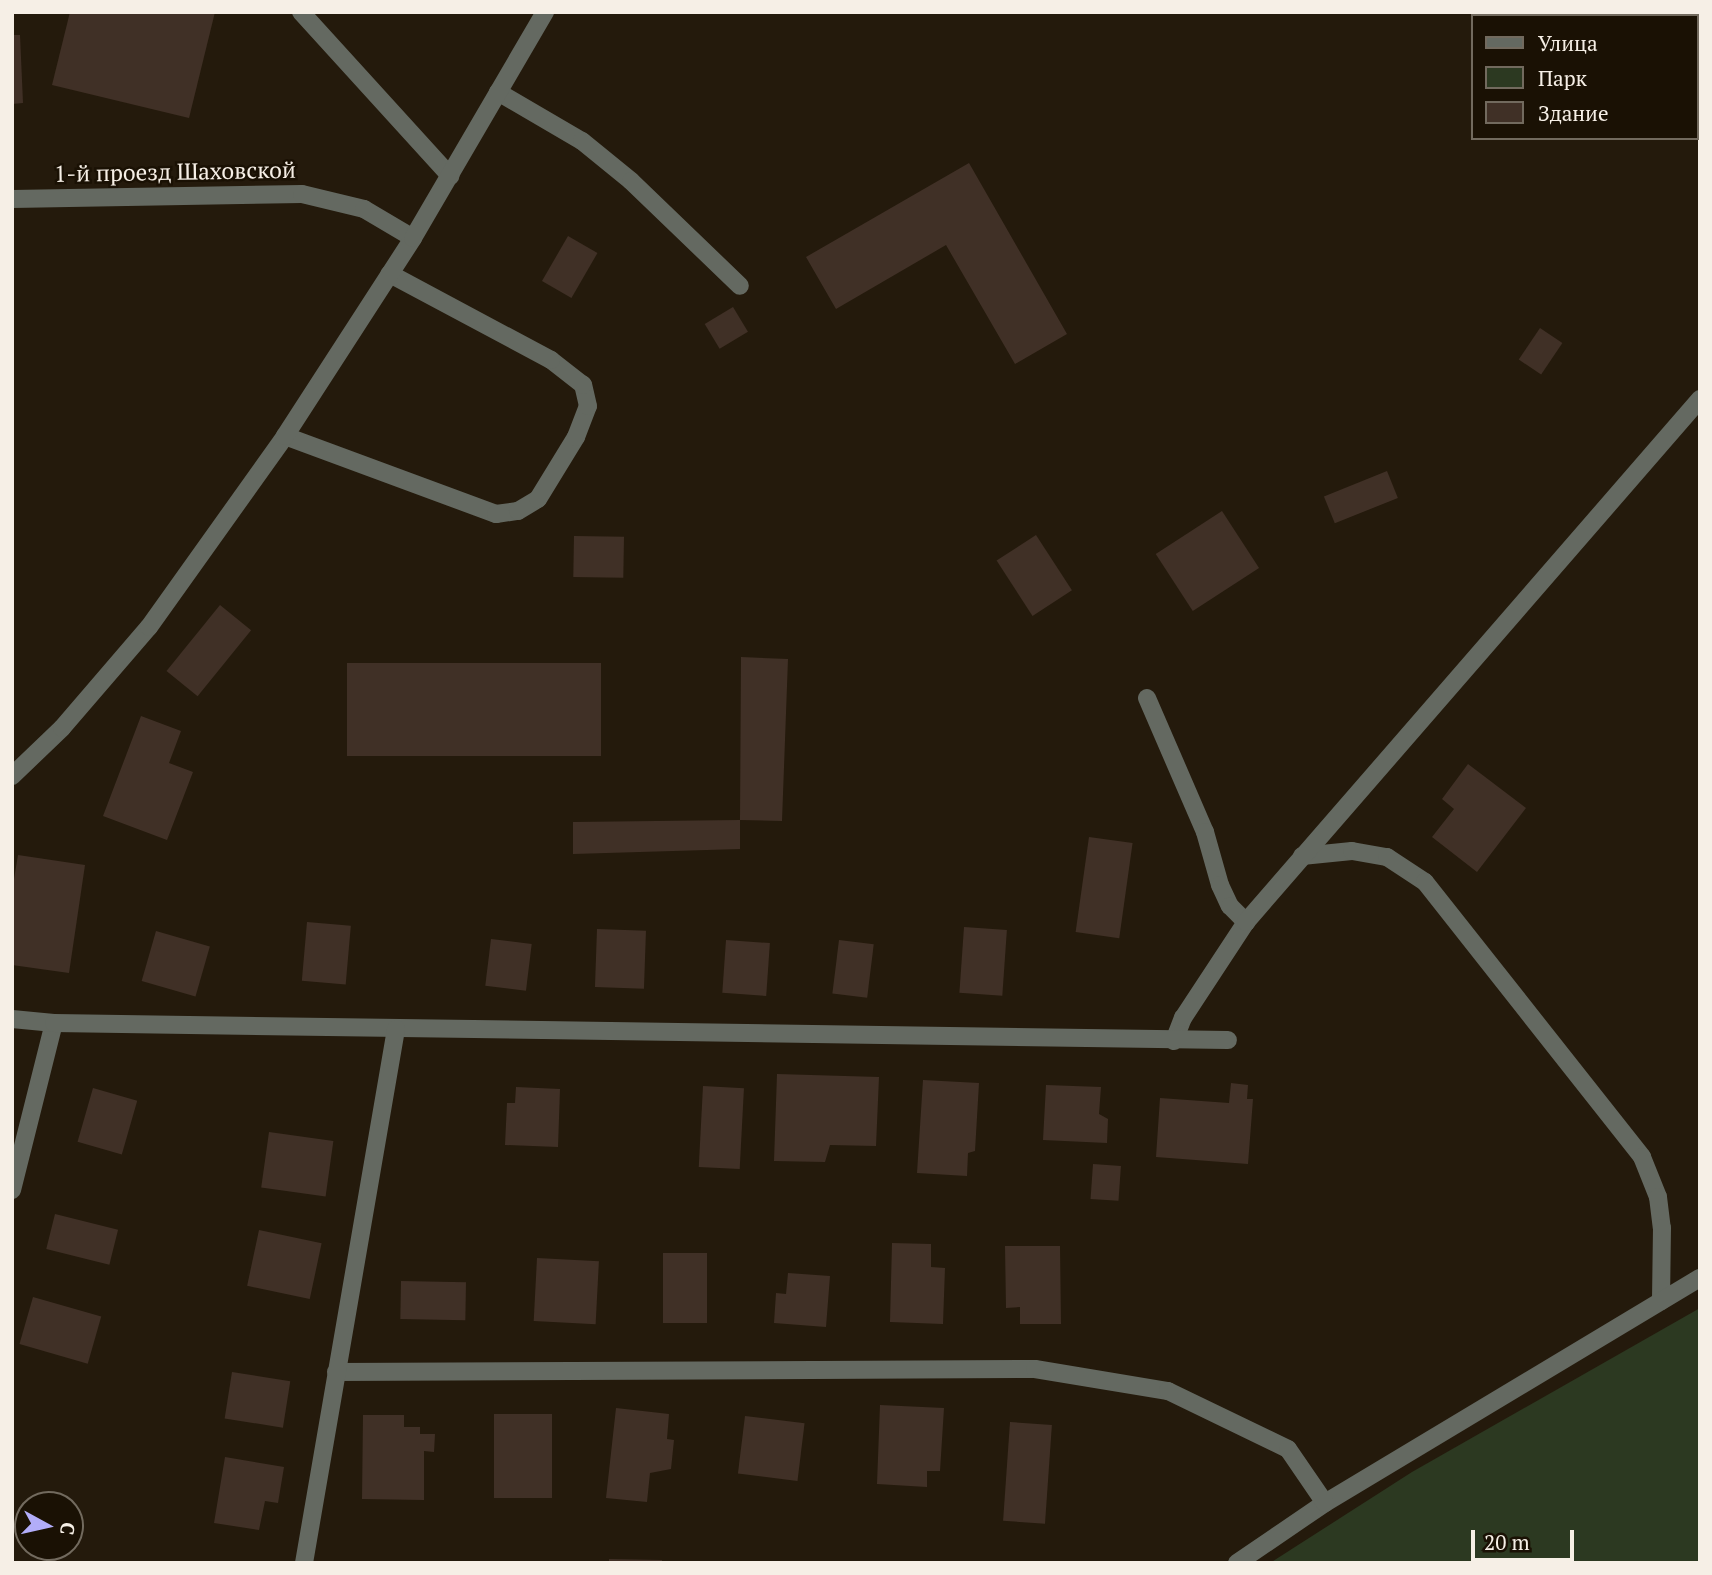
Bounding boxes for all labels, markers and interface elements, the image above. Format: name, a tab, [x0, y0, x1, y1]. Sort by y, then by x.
legend	[1470, 14, 1698, 140]
text: Улица	[1538, 29, 1598, 57]
text: Парк	[1538, 64, 1587, 92]
text: Здание	[1538, 99, 1609, 127]
street label: 1-й проезд Шаховской	[54, 156, 296, 188]
north arrow	[14, 1491, 84, 1561]
scale bar	[1474, 1516, 1577, 1560]
text: С	[55, 1521, 82, 1537]
text: 20 m	[1484, 1528, 1530, 1556]

